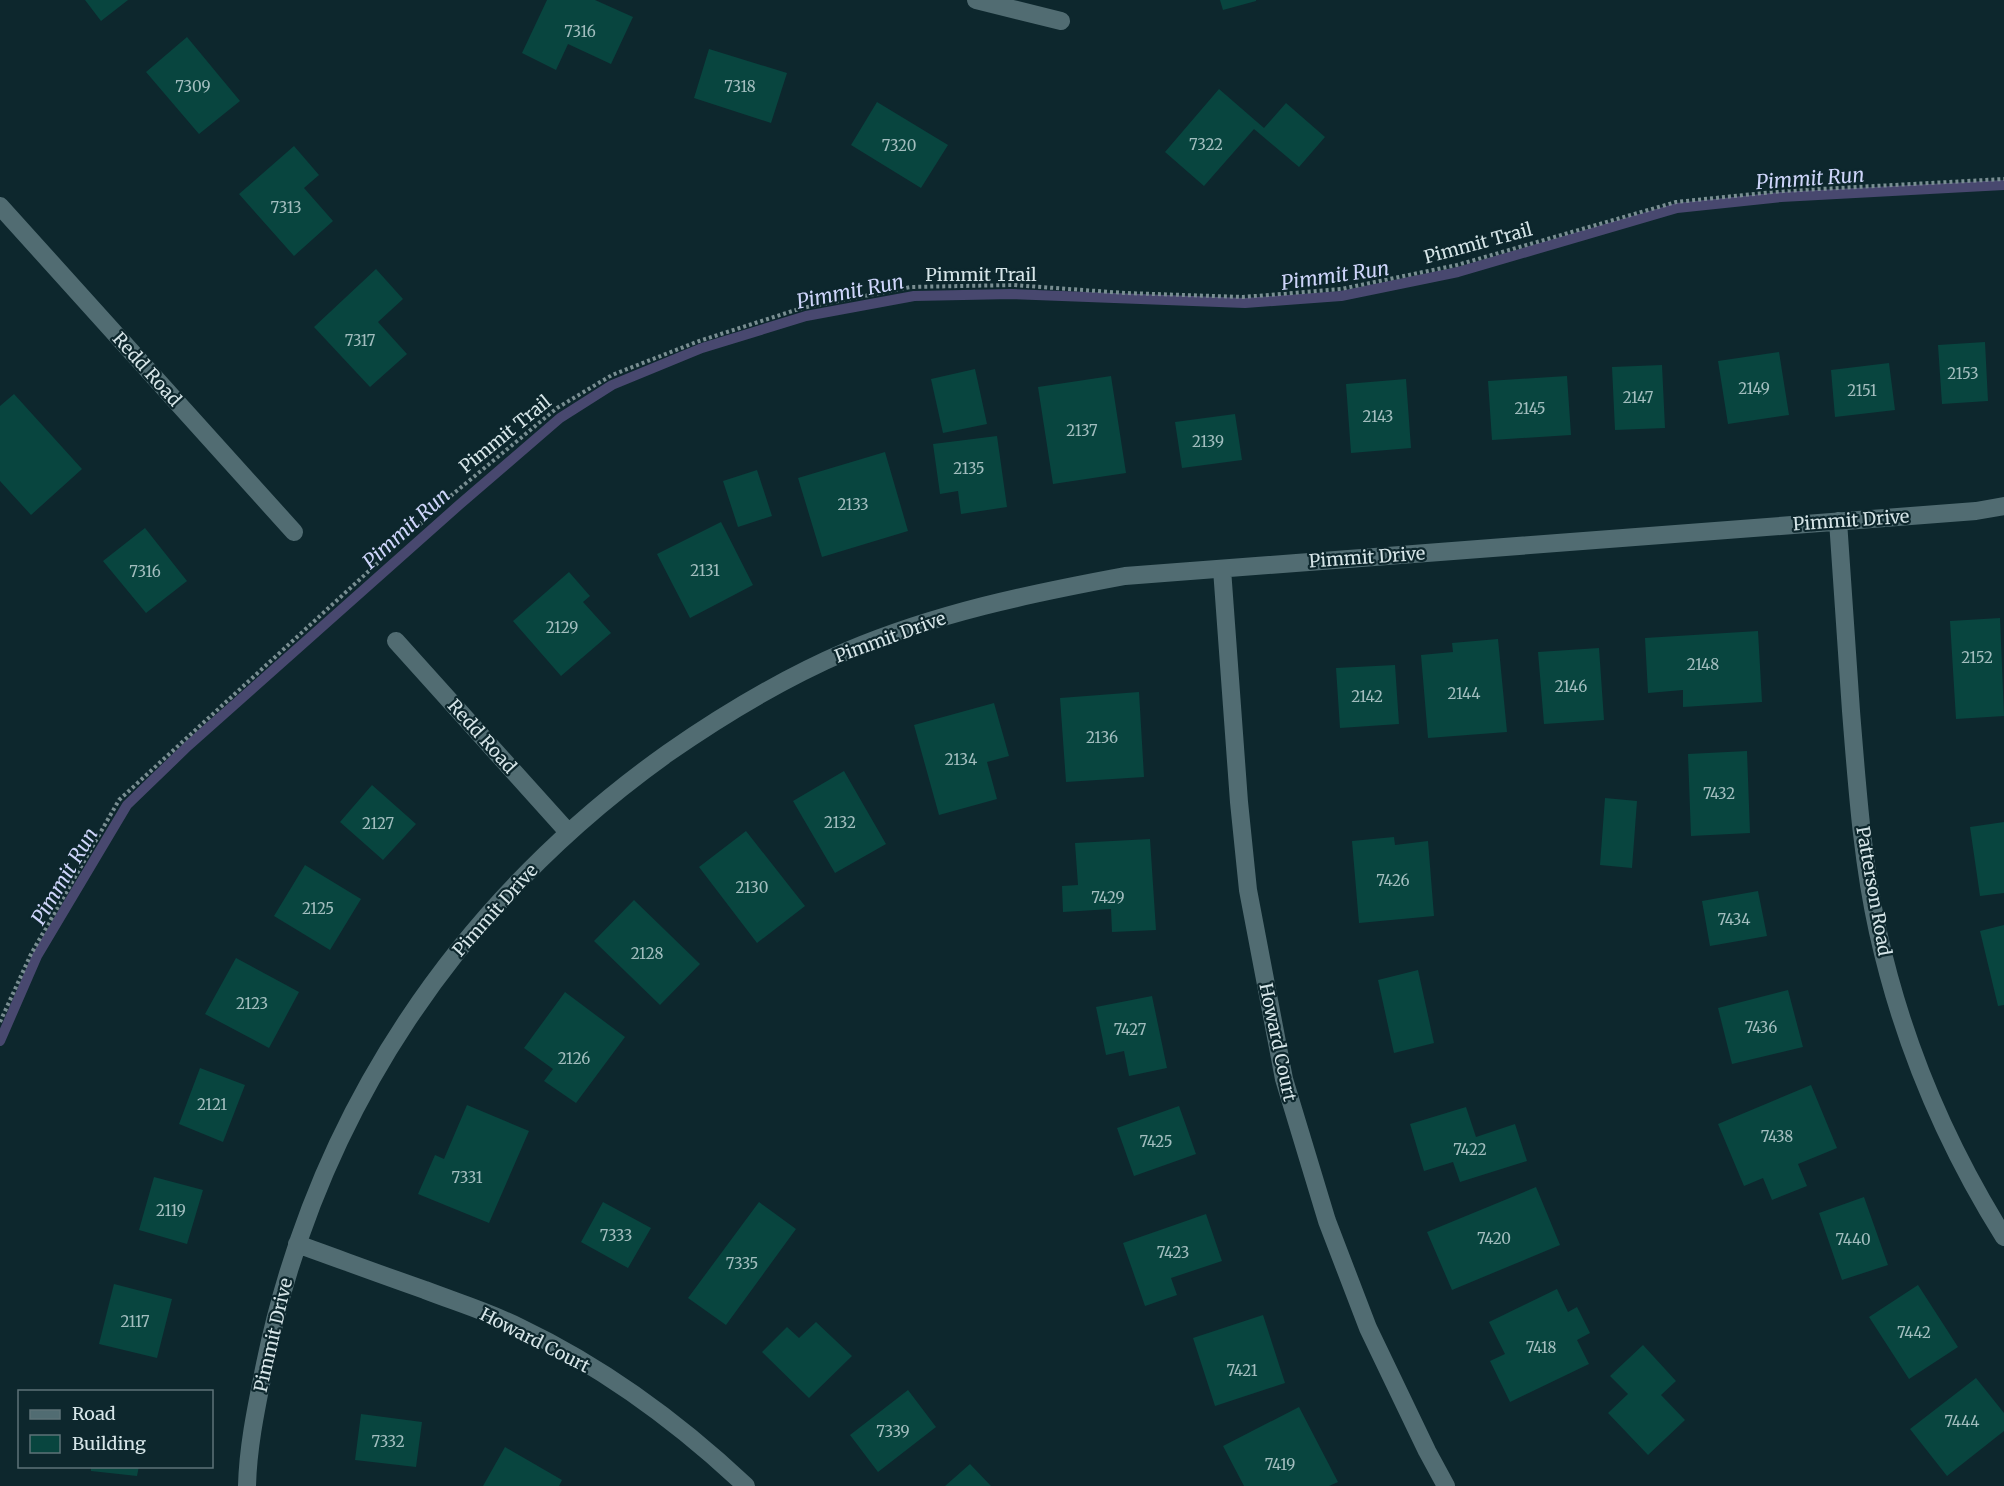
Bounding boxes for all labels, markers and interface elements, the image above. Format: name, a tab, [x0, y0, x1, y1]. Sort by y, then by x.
house number: 7316	[564, 22, 596, 41]
house number: 7309	[175, 77, 211, 96]
house number: 7318	[724, 77, 756, 96]
house number: 7322	[1189, 135, 1223, 154]
house number: 7320	[882, 136, 916, 155]
water label: Pimmit Run	[1755, 162, 1865, 194]
house number: 7313	[270, 198, 302, 217]
street label: Pimmit Trail	[1421, 217, 1535, 269]
water label: Pimmit Run	[1279, 255, 1391, 295]
street label: Pimmit Trail	[925, 263, 1037, 286]
water label: Pimmit Run	[794, 268, 906, 314]
street label: Redd Road	[108, 327, 186, 411]
house number: 7317	[345, 331, 376, 350]
house number: 2153	[1947, 364, 1979, 383]
house number: 2149	[1738, 379, 1770, 398]
house number: 2151	[1847, 381, 1877, 400]
house number: 2147	[1623, 388, 1654, 407]
street label: Pimmit Trail	[454, 390, 556, 478]
house number: 2145	[1514, 399, 1546, 418]
house number: 2143	[1363, 407, 1393, 426]
house number: 2137	[1066, 421, 1098, 440]
house number: 2139	[1192, 432, 1224, 451]
house number: 2135	[953, 459, 985, 478]
water label: Pimmit Run	[357, 482, 455, 574]
house number: 2133	[837, 495, 869, 514]
street label: Pimmit Drive	[1792, 504, 1910, 536]
street label: Pimmit Drive	[1308, 541, 1426, 573]
house number: 2131	[690, 561, 720, 580]
house number: 7316	[129, 562, 161, 581]
street label: Pimmit Drive	[831, 606, 949, 668]
house number: 2129	[546, 618, 578, 637]
house number: 2152	[1961, 648, 1993, 667]
house number: 2148	[1687, 655, 1719, 674]
house number: 2146	[1555, 677, 1587, 696]
house number: 2144	[1448, 684, 1480, 703]
house number: 2142	[1351, 687, 1383, 706]
street label: Redd Road	[443, 694, 521, 778]
house number: 2136	[1086, 728, 1118, 747]
house number: 2134	[945, 750, 977, 769]
house number: 7432	[1703, 784, 1735, 803]
house number: 2132	[824, 813, 856, 832]
house number: 2127	[362, 814, 394, 833]
water label: Pimmit Run	[25, 823, 103, 929]
street label: Patterson Road	[1851, 824, 1897, 958]
street label: Pimmit Drive	[447, 859, 543, 961]
house number: 7426	[1376, 871, 1410, 890]
house number: 2130	[736, 878, 768, 897]
house number: 7429	[1091, 888, 1125, 907]
house number: 2125	[302, 899, 334, 918]
house number: 7434	[1718, 910, 1750, 929]
house number: 2128	[631, 944, 663, 963]
street label: Howard Court	[1254, 981, 1302, 1103]
house number: 2123	[236, 994, 268, 1013]
house number: 7436	[1745, 1018, 1777, 1037]
house number: 7427	[1114, 1020, 1147, 1039]
house number: 2126	[558, 1049, 590, 1068]
house number: 2121	[197, 1095, 227, 1114]
house number: 7438	[1761, 1127, 1793, 1146]
house number: 7425	[1140, 1132, 1172, 1151]
house number: 7422	[1453, 1140, 1487, 1159]
house number: 7331	[452, 1168, 483, 1187]
house number: 2119	[156, 1201, 186, 1220]
house number: 7333	[600, 1226, 632, 1245]
house number: 7420	[1477, 1229, 1511, 1248]
house number: 7440	[1835, 1230, 1871, 1249]
house number: 7423	[1157, 1243, 1189, 1262]
house number: 7335	[726, 1254, 758, 1273]
street label: Pimmit Drive	[249, 1276, 297, 1394]
street label: Howard Court	[476, 1302, 594, 1378]
house number: 2117	[120, 1312, 150, 1331]
house number: 7442	[1897, 1323, 1931, 1342]
house number: 7418	[1526, 1338, 1556, 1357]
house number: 7421	[1227, 1361, 1258, 1380]
legend	[18, 1390, 213, 1468]
text: Road	[72, 1402, 116, 1425]
house number: 7444	[1945, 1412, 1979, 1431]
house number: 7339	[876, 1422, 910, 1441]
text: Building	[72, 1432, 146, 1455]
house number: 7332	[371, 1432, 405, 1451]
house number: 7419	[1265, 1455, 1295, 1474]

